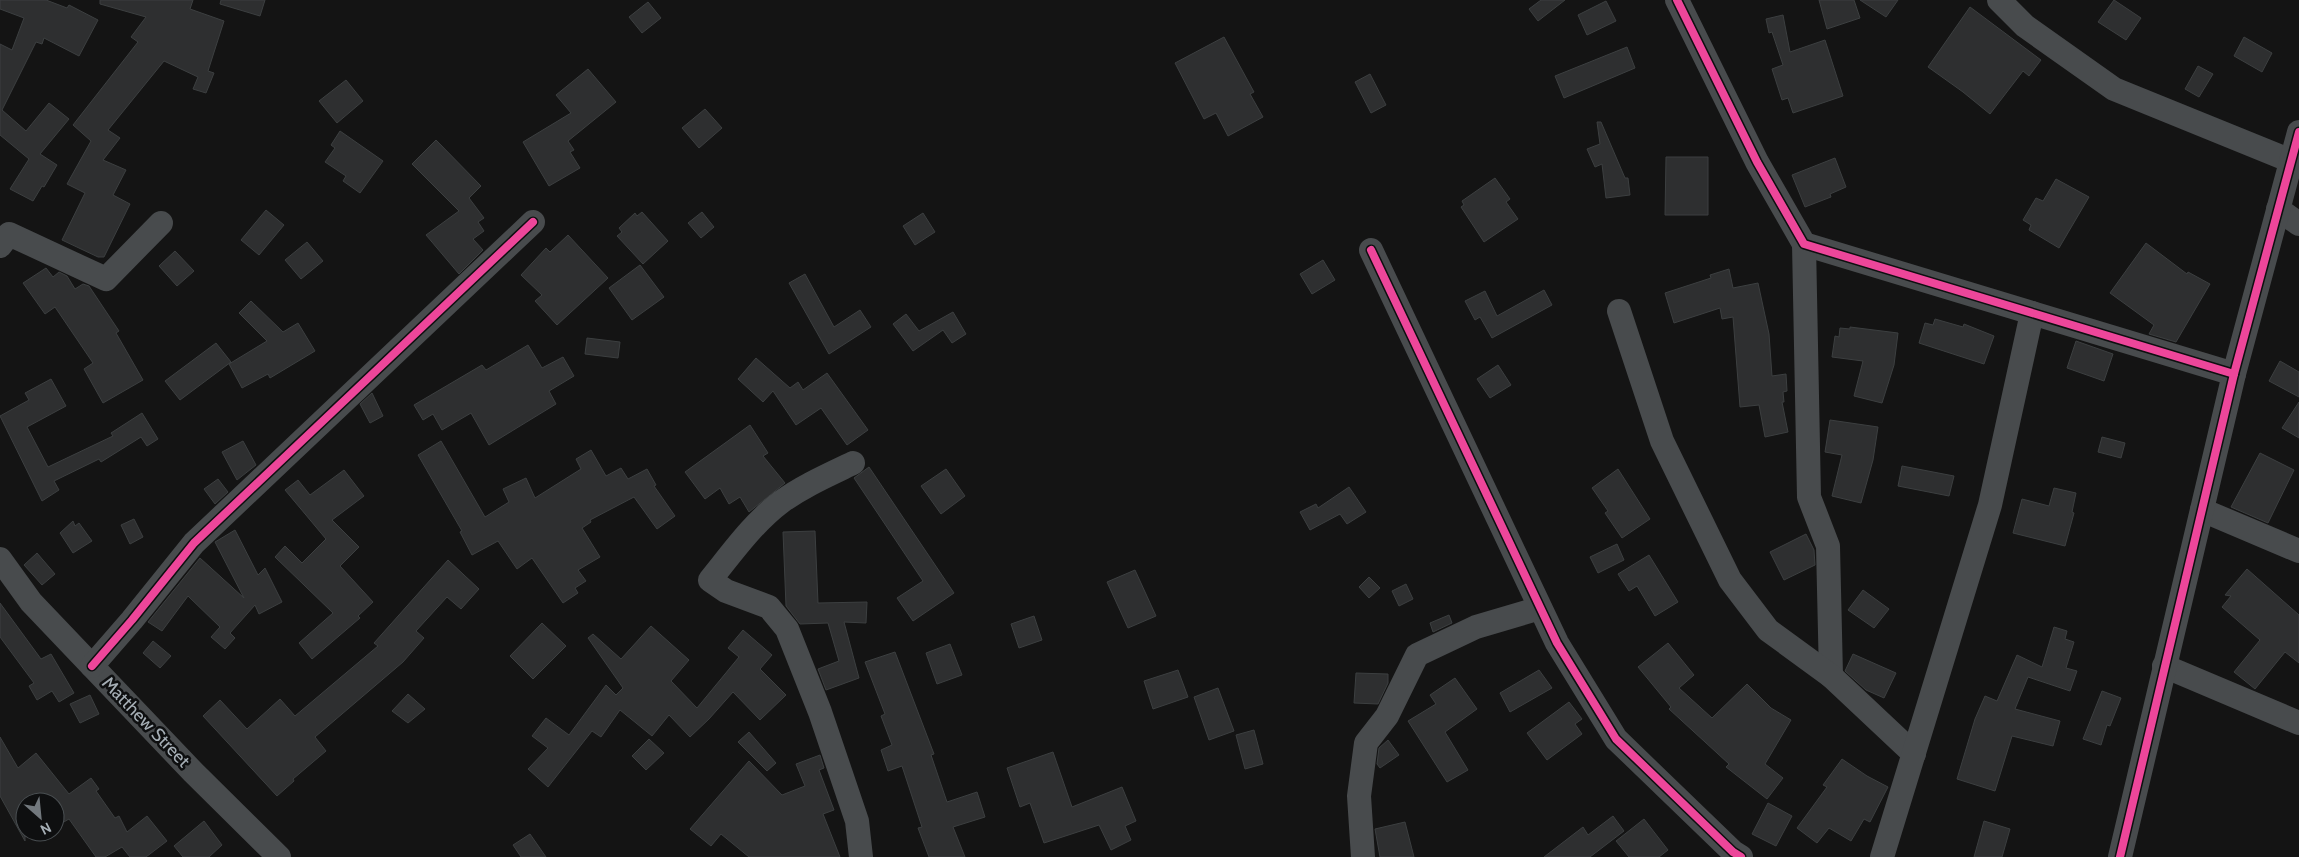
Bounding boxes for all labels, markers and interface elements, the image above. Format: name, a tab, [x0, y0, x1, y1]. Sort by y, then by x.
street label: Matthew Street	[97, 672, 195, 772]
north arrow	[15, 792, 65, 842]
text: N	[37, 818, 54, 839]

